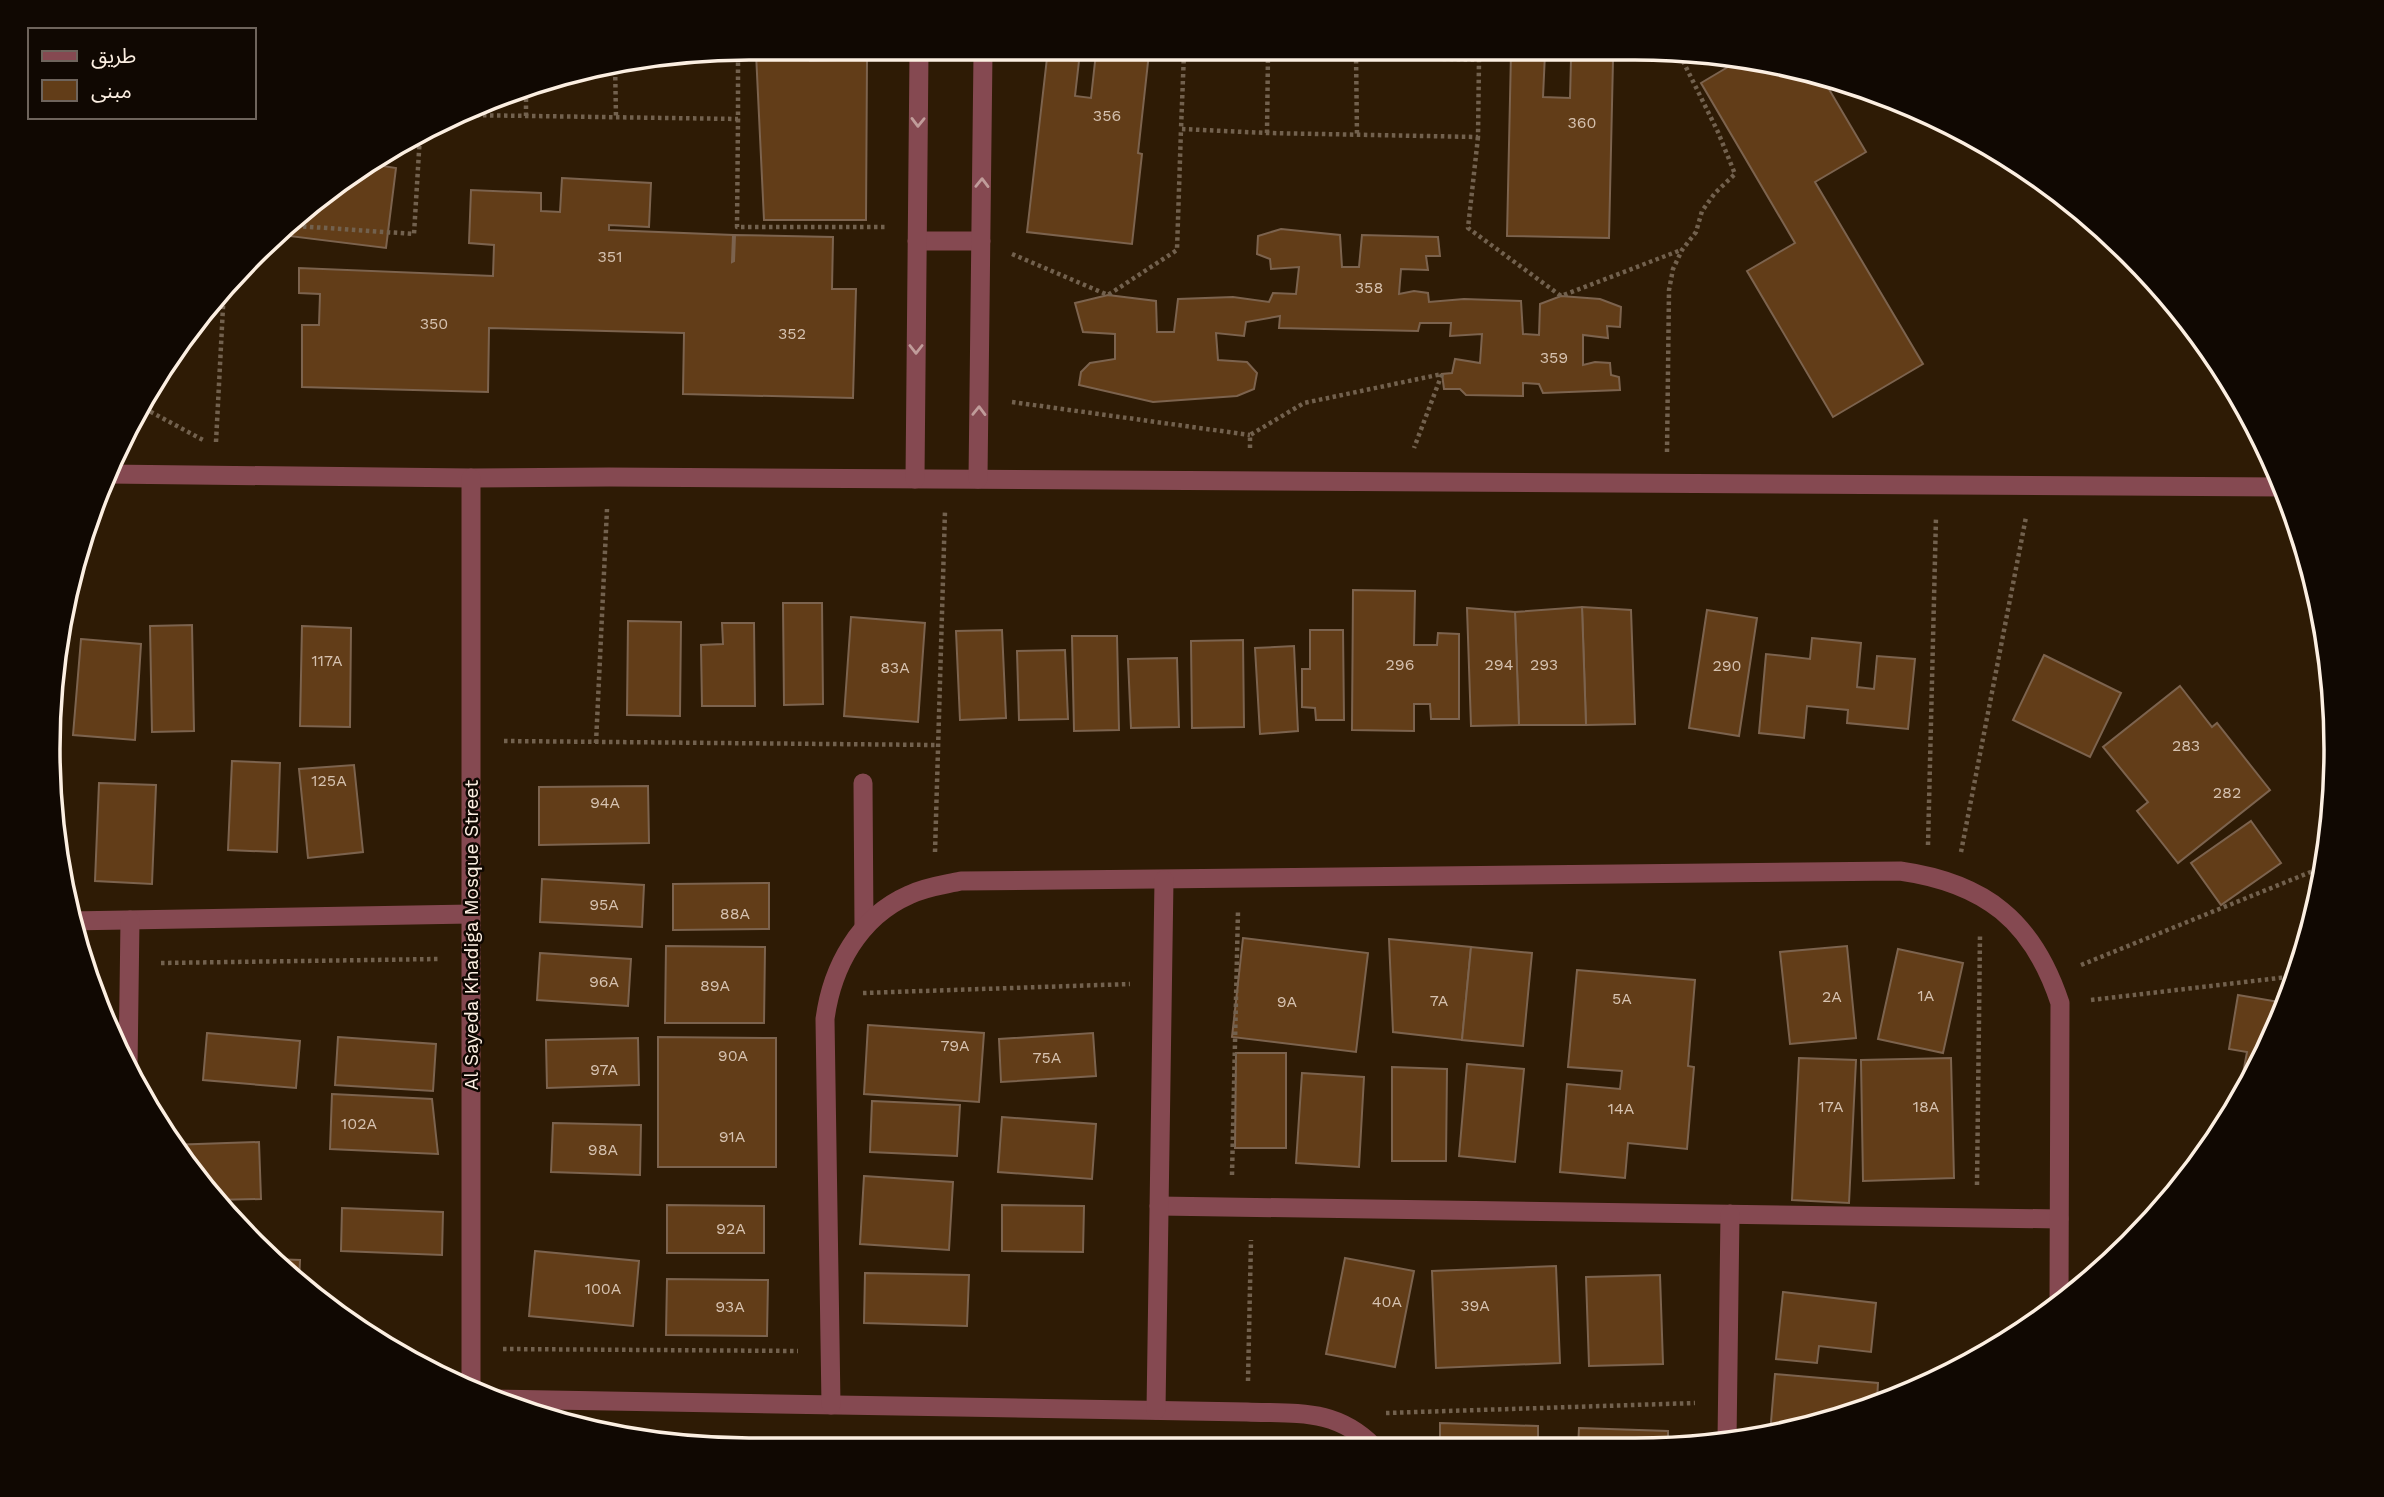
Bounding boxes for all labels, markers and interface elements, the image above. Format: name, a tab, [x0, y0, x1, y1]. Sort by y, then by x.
legend	[28, 28, 256, 119]
text: طريق	[91, 43, 136, 69]
text: مبنى	[91, 78, 132, 103]
house number: 356	[1093, 106, 1121, 125]
house number: 360	[1567, 113, 1597, 132]
one-way arrow	[910, 117, 926, 127]
one-way arrow	[974, 178, 990, 188]
house number: 351	[598, 247, 622, 266]
house number: 358	[1355, 278, 1383, 297]
house number: 350	[420, 314, 448, 333]
house number: 352	[778, 324, 806, 343]
one-way arrow	[908, 344, 924, 355]
house number: 359	[1540, 348, 1568, 367]
one-way arrow	[971, 405, 987, 416]
house number: 117A	[311, 651, 343, 670]
house number: 296	[1386, 655, 1414, 674]
house number: 294	[1485, 655, 1514, 674]
house number: 293	[1530, 655, 1558, 674]
house number: 290	[1712, 656, 1742, 675]
house number: 83A	[880, 658, 910, 677]
house number: 283	[2172, 736, 2200, 755]
house number: 125A	[311, 771, 347, 790]
street label: Al Sayeda Khadiga Mosque Street	[460, 780, 483, 1090]
house number: 282	[2213, 783, 2241, 802]
house number: 94A	[590, 793, 621, 812]
house number: 95A	[589, 895, 619, 914]
house number: 88A	[720, 904, 751, 923]
house number: 96A	[589, 972, 620, 991]
house number: 89A	[700, 976, 730, 995]
house number: 1A	[1918, 986, 1935, 1005]
house number: 2A	[1822, 987, 1842, 1006]
house number: 5A	[1612, 989, 1632, 1008]
house number: 7A	[1430, 991, 1449, 1010]
house number: 9A	[1277, 992, 1298, 1011]
house number: 79A	[940, 1036, 970, 1055]
house number: 90A	[718, 1046, 749, 1065]
house number: 75A	[1033, 1048, 1062, 1067]
house number: 97A	[590, 1060, 619, 1079]
house number: 17A	[1819, 1097, 1844, 1116]
house number: 18A	[1913, 1097, 1940, 1116]
house number: 14A	[1608, 1099, 1635, 1118]
house number: 102A	[341, 1114, 377, 1133]
house number: 91A	[719, 1127, 746, 1146]
house number: 98A	[588, 1140, 619, 1159]
house number: 92A	[716, 1219, 746, 1238]
house number: 100A	[585, 1279, 622, 1298]
house number: 40A	[1372, 1292, 1403, 1311]
house number: 39A	[1460, 1296, 1490, 1315]
house number: 93A	[715, 1297, 745, 1316]

